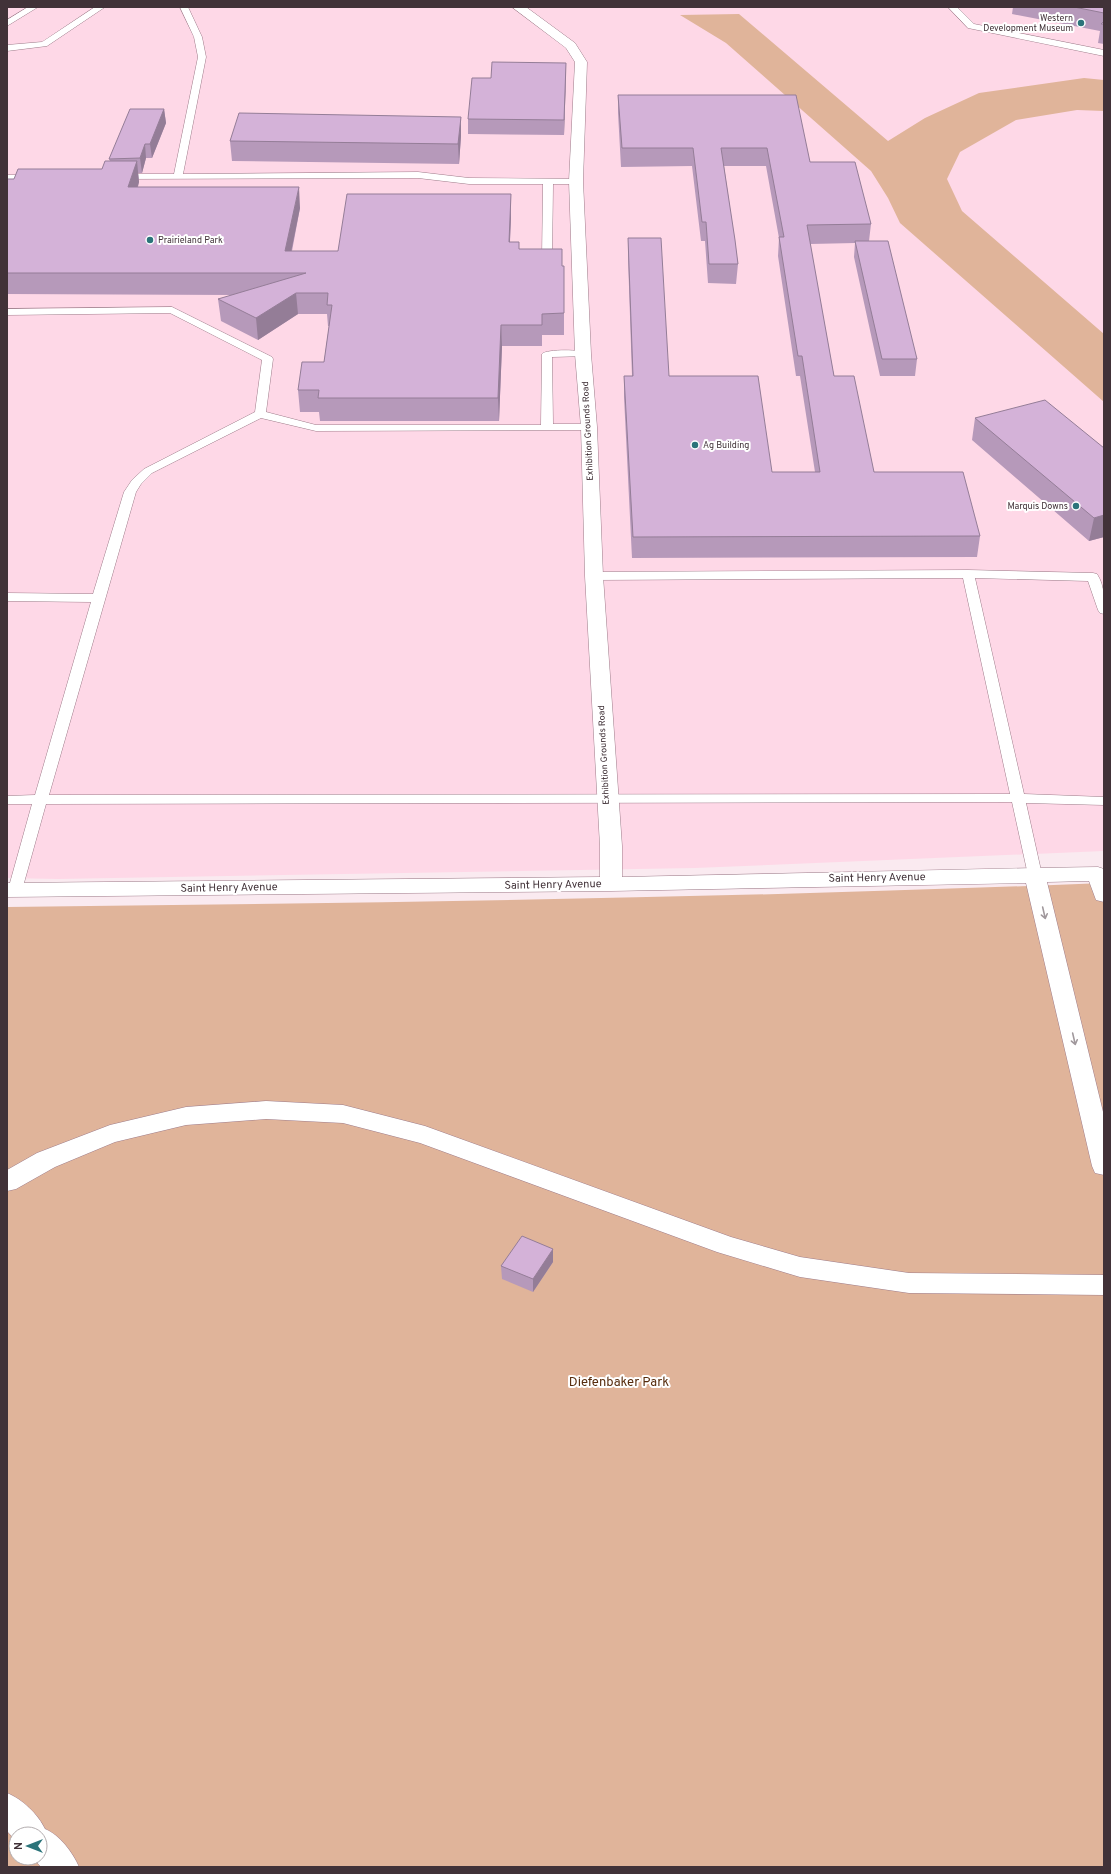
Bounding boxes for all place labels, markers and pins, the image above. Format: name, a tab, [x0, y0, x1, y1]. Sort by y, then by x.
place label: Western Development Museum	[983, 13, 1073, 34]
marker: Western Development Museum	[1076, 18, 1086, 28]
marker: Prairieland Park	[145, 235, 155, 245]
place label: Prairieland Park	[158, 235, 223, 246]
marker: Ag Building	[690, 440, 700, 450]
place label: Ag Building	[703, 440, 749, 451]
place label: Marquis Downs	[1007, 501, 1068, 512]
marker: Marquis Downs	[1071, 501, 1081, 511]

